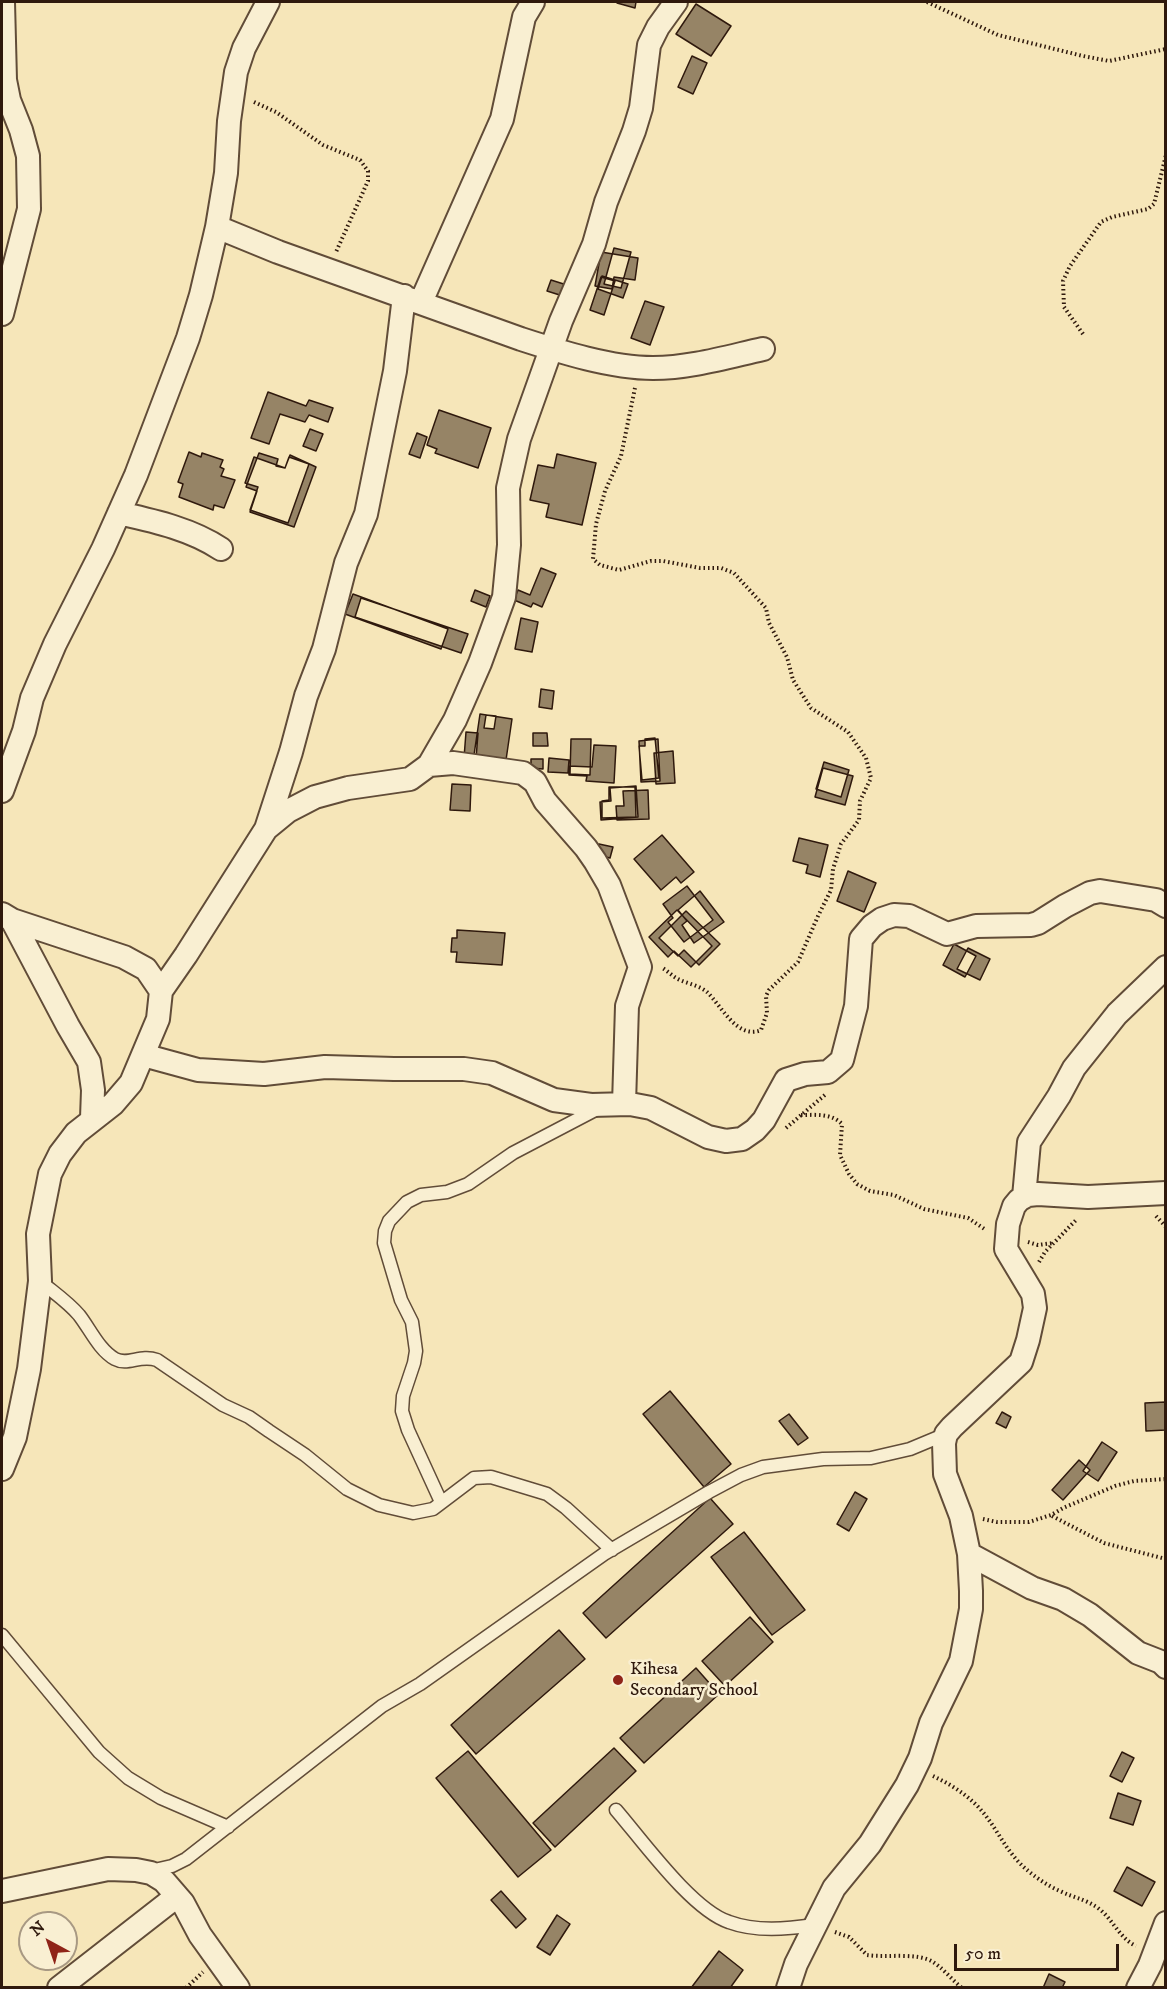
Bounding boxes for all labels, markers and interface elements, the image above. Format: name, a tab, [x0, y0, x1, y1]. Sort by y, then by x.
place label: Kihesa Secondary School	[630, 1659, 758, 1702]
marker: Kihesa Secondary School	[611, 1673, 625, 1687]
north arrow	[18, 1911, 78, 1971]
text: N	[26, 1917, 49, 1941]
scale bar	[957, 1932, 1122, 1970]
text: 50 m	[965, 1943, 1001, 1965]

